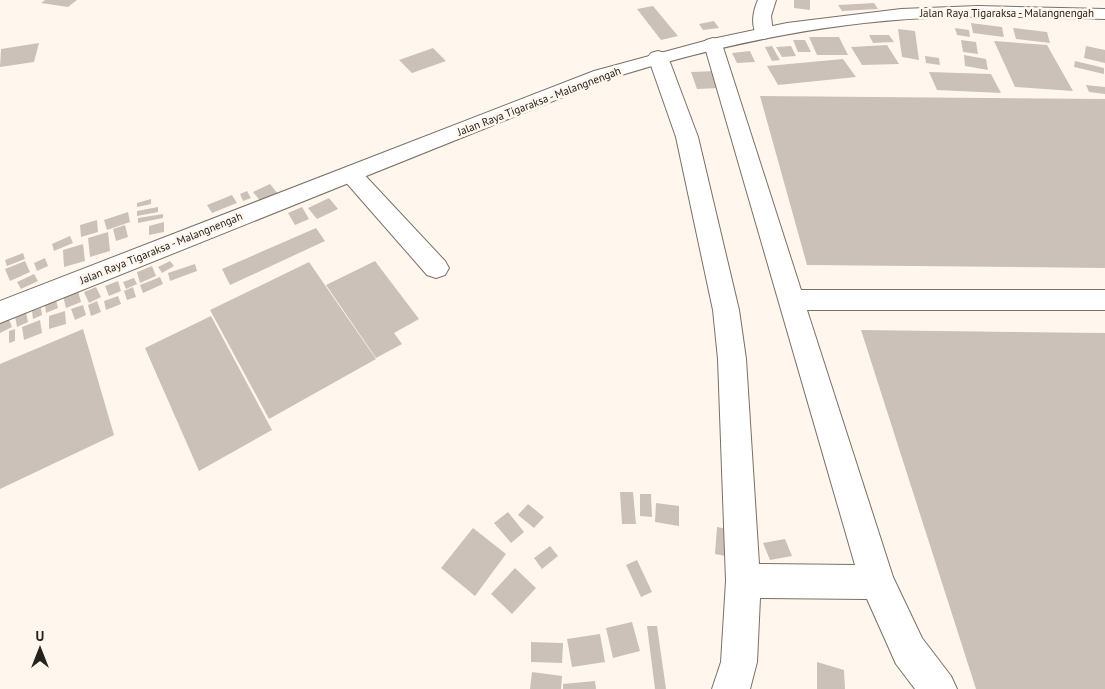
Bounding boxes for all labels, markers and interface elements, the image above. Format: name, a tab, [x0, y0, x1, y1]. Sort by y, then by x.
street label: Jalan Raya Tigaraksa - Malangnengah	[919, 6, 1094, 20]
street label: Jalan Raya Tigaraksa - Malangnengah	[454, 63, 623, 139]
street label: Jalan Raya Tigaraksa - Malangnengah	[77, 209, 244, 287]
north arrow	[15, 624, 65, 674]
text: U	[36, 627, 44, 645]

